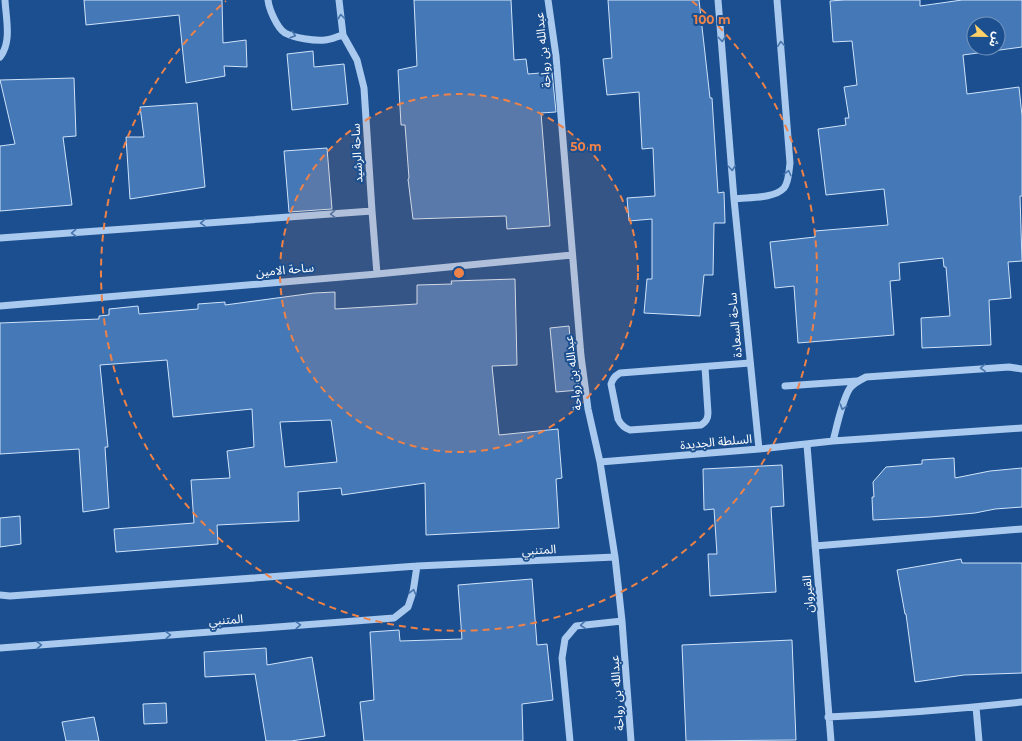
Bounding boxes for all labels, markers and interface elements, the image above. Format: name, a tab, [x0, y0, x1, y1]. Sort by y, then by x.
street label: عبدالله بن رواحة	[531, 12, 554, 89]
text: 100 m	[694, 12, 730, 27]
one-way arrow	[337, 14, 346, 20]
north arrow	[966, 16, 1006, 56]
one-way arrow	[289, 30, 296, 39]
text: ش	[986, 30, 1005, 49]
one-way arrow	[717, 36, 726, 42]
one-way arrow	[776, 41, 785, 47]
street label: ساحة الرشيد	[347, 123, 366, 183]
text: 50 m	[570, 139, 602, 154]
one-way arrow	[727, 165, 736, 171]
one-way arrow	[784, 170, 792, 177]
one-way arrow	[330, 209, 336, 218]
one-way arrow	[200, 219, 206, 228]
one-way arrow	[71, 228, 77, 237]
street label: ساحة الامين	[255, 259, 315, 280]
centre of rings	[452, 266, 466, 280]
street label: ساحة السعادة	[724, 292, 745, 358]
street label: عبدالله بن رواحة	[560, 335, 585, 412]
one-way arrow	[980, 364, 986, 373]
one-way arrow	[839, 404, 848, 411]
street label: السلطة الجديدة	[679, 431, 753, 452]
street label: المتنبي	[521, 541, 557, 561]
street label: القيروان	[799, 575, 816, 613]
one-way arrow	[408, 588, 416, 595]
street label: المتنبي	[208, 611, 244, 631]
one-way arrow	[580, 620, 586, 629]
one-way arrow	[295, 621, 301, 630]
one-way arrow	[165, 631, 172, 640]
one-way arrow	[36, 641, 42, 650]
street label: عبدالله بن رواحة	[606, 655, 627, 731]

